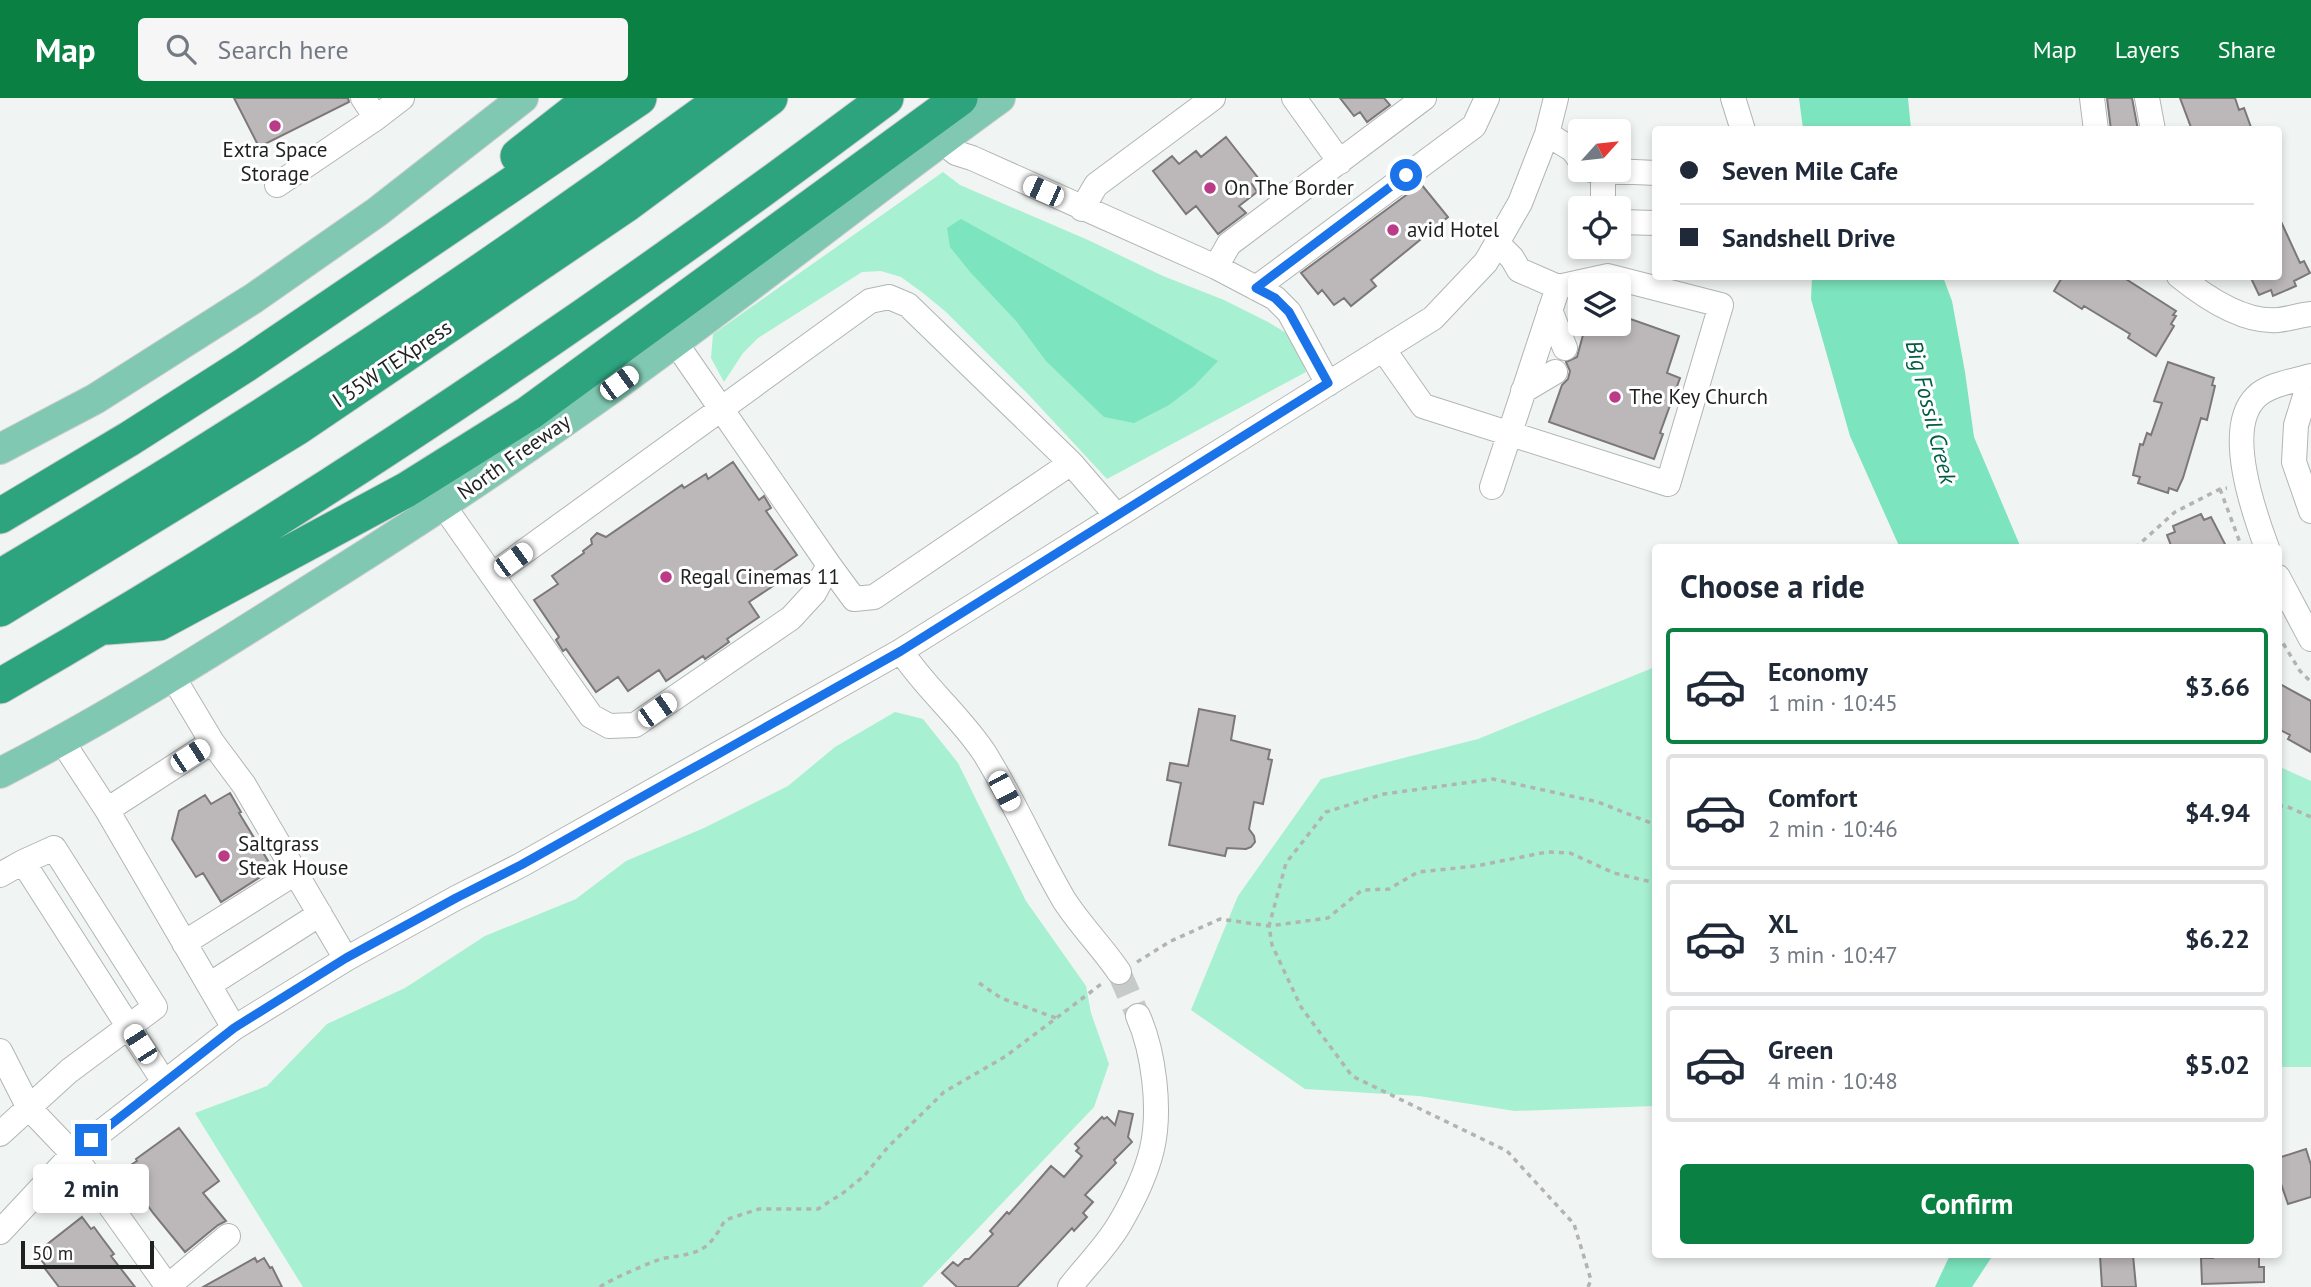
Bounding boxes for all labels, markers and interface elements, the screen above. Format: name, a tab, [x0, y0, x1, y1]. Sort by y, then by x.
search box	[138, 18, 628, 81]
text: Map	[35, 28, 96, 71]
icon: search	[162, 30, 200, 68]
text: Search here	[218, 33, 349, 66]
text: Map	[2033, 34, 2077, 65]
text: Layers	[2115, 34, 2180, 65]
text: Share	[2218, 34, 2276, 65]
marker: Extra Space Storage	[267, 118, 283, 134]
north arrow	[1568, 119, 1631, 182]
map controls	[1568, 119, 1631, 336]
place label: Extra Space Storage	[223, 136, 327, 187]
text: Seven Mile Cafe	[1722, 154, 1898, 187]
route start	[1390, 159, 1422, 191]
car	[1020, 173, 1067, 209]
place label: On The Border	[1224, 174, 1354, 201]
marker: On The Border	[1202, 180, 1218, 196]
button: locate	[1568, 196, 1631, 259]
place label: avid Hotel	[1407, 216, 1499, 243]
text: Sandshell Drive	[1722, 221, 1895, 254]
marker: avid Hotel	[1385, 222, 1401, 238]
button: layers	[1568, 273, 1631, 336]
street label: I 35W TEXpress	[327, 314, 457, 414]
water label: Big Fossil Creek	[1900, 337, 1964, 488]
car	[596, 362, 643, 404]
place label: The Key Church	[1629, 383, 1768, 410]
marker: The Key Church	[1607, 389, 1623, 405]
street label: North Freeway	[452, 408, 576, 505]
car	[490, 539, 537, 581]
place label: Regal Cinemas 11	[680, 563, 840, 590]
text: Choose a ride	[1680, 565, 1865, 607]
marker: Regal Cinemas 11	[658, 569, 674, 585]
icon: car	[1684, 655, 1747, 718]
text: Economy	[1768, 655, 1868, 688]
text: $3.66	[2185, 670, 2250, 703]
text: 1 min · 10:45	[1768, 688, 1898, 717]
car	[634, 689, 681, 731]
car	[167, 736, 214, 776]
car	[985, 768, 1024, 814]
icon: car	[1684, 781, 1747, 844]
text: Comfort	[1768, 781, 1858, 814]
text: $4.94	[2185, 796, 2250, 829]
text: 2 min · 10:46	[1768, 814, 1898, 843]
place label: Saltgrass Steak House	[238, 830, 348, 881]
marker: Saltgrass Steak House	[216, 848, 232, 864]
icon: car	[1684, 907, 1747, 970]
text: XL	[1768, 907, 1798, 940]
text: $6.22	[2185, 922, 2250, 955]
text: 3 min · 10:47	[1768, 940, 1898, 969]
car	[120, 1021, 161, 1067]
icon: car	[1684, 1033, 1747, 1096]
text: Green	[1768, 1033, 1833, 1066]
text: $5.02	[2185, 1048, 2250, 1081]
text: 4 min · 10:48	[1768, 1066, 1898, 1095]
route end	[75, 1124, 107, 1156]
callout: 2 min	[33, 1164, 149, 1214]
button: Confirm	[1680, 1164, 2254, 1244]
text: 2 min	[63, 1174, 119, 1203]
scale bar	[21, 1238, 154, 1270]
text: 50 m	[32, 1241, 73, 1265]

